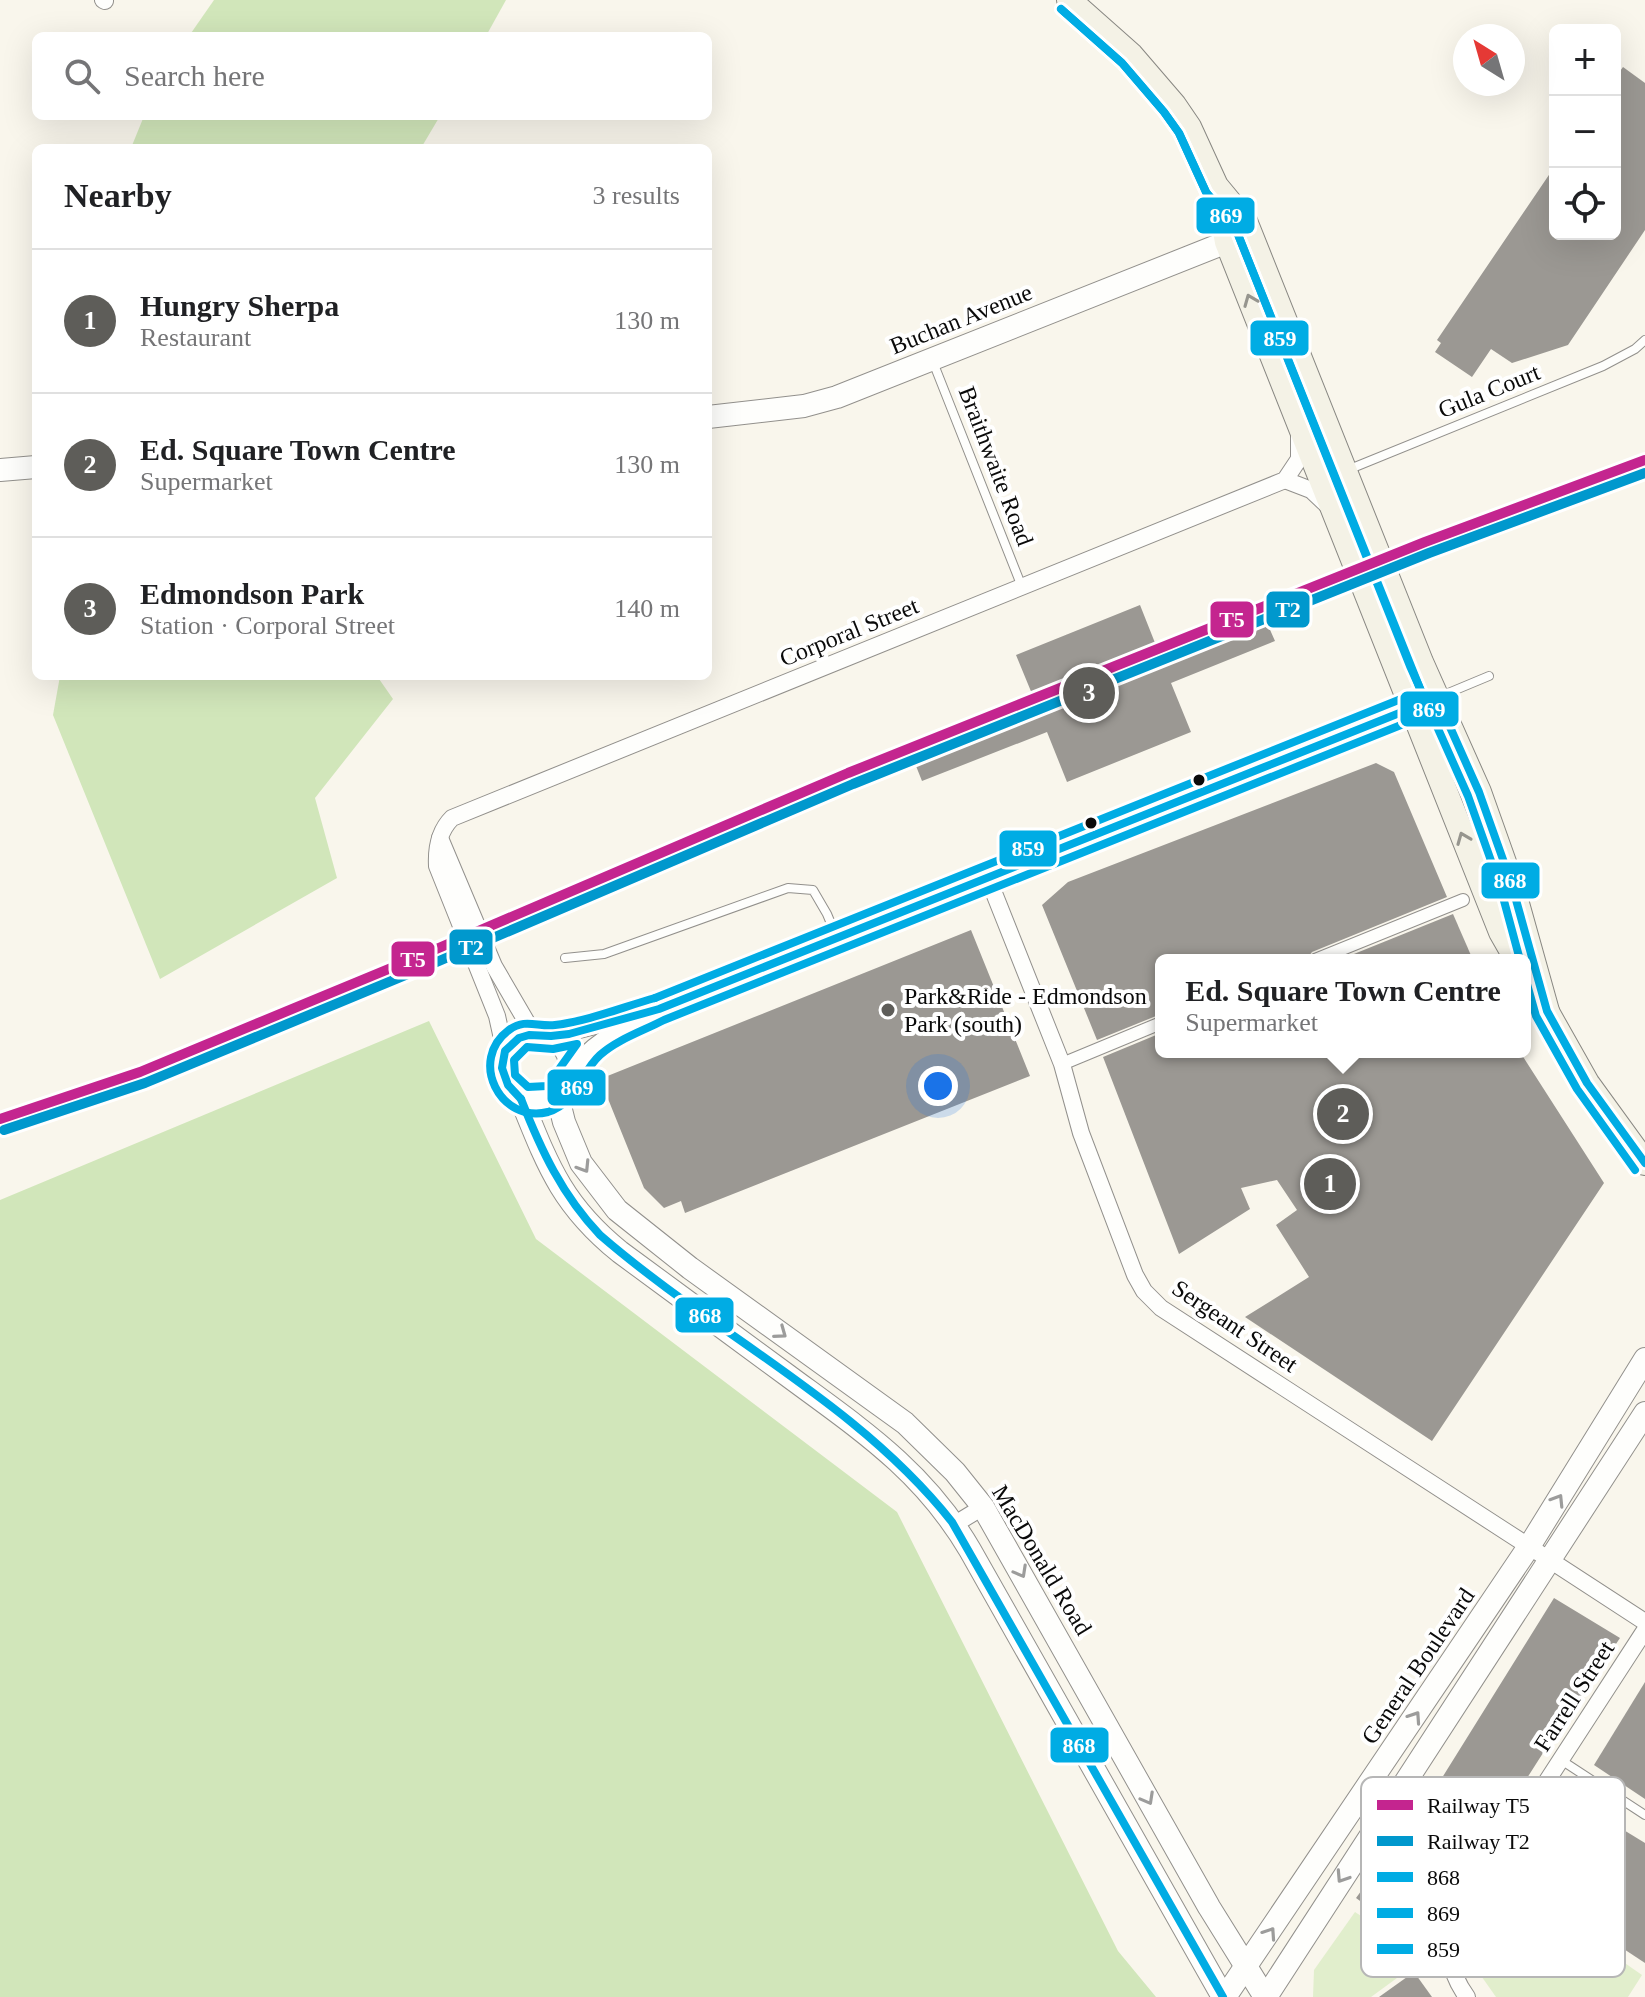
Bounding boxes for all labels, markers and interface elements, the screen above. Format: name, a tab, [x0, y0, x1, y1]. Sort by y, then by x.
north arrow	[1453, 24, 1525, 96]
map controls	[1549, 24, 1621, 240]
button: +	[1549, 24, 1621, 96]
search box	[32, 32, 712, 120]
icon: search	[60, 54, 104, 98]
text: Search here	[124, 59, 265, 92]
button: −	[1549, 96, 1621, 168]
button: locate	[1549, 168, 1621, 240]
text: Nearby	[64, 177, 172, 214]
text: 3 results	[593, 181, 680, 210]
line badge: 869	[1195, 196, 1256, 235]
text: 869	[1210, 203, 1243, 228]
street label: Buchan Avenue	[886, 279, 1036, 359]
text: Hungry Sherpa	[140, 289, 339, 322]
one-way arrow	[1243, 294, 1259, 308]
text: 1	[84, 306, 97, 335]
text: 130 m	[614, 306, 680, 335]
line badge: 859	[1249, 319, 1310, 357]
text: Restaurant	[140, 323, 251, 352]
text: 859	[1264, 326, 1297, 351]
street label: Gula Court	[1434, 359, 1544, 423]
street label: Braithwaite Road	[954, 383, 1038, 549]
text: Ed. Square Town Centre	[140, 433, 456, 466]
text: 2	[84, 450, 97, 479]
text: 130 m	[614, 450, 680, 479]
text: Supermarket	[140, 467, 273, 496]
text: Edmondson Park	[140, 577, 364, 610]
line badge: T2	[1265, 590, 1311, 629]
street label: Corporal Street	[776, 592, 922, 672]
text: 3	[84, 594, 97, 623]
text: 140 m	[614, 594, 680, 623]
text: T2	[1275, 597, 1301, 622]
line badge: T5	[1209, 600, 1255, 639]
text: T5	[1219, 607, 1245, 632]
text: Station · Corporal Street	[140, 611, 395, 640]
pin: 3	[1063, 663, 1115, 723]
line badge: 869	[1399, 690, 1460, 728]
text: 869	[1413, 697, 1446, 722]
unlabelled marker	[1191, 772, 1207, 788]
unlabelled marker	[1083, 815, 1099, 831]
line badge: 859	[998, 829, 1058, 868]
one-way arrow	[1456, 832, 1473, 846]
text: 859	[1012, 836, 1045, 861]
line badge: 868	[1480, 861, 1541, 900]
text: 868	[1494, 868, 1527, 893]
line badge: T2	[448, 928, 494, 966]
text: T2	[458, 935, 484, 960]
line badge: T5	[390, 940, 436, 978]
text: T5	[400, 947, 426, 972]
popup	[1155, 954, 1531, 1058]
text: Ed. Square Town Centre	[1185, 974, 1501, 1007]
place label: Park&Ride - Edmondson Park (south)	[904, 983, 1147, 1037]
marker: Park&Ride - Edmondson Park (south)	[879, 1001, 897, 1019]
text: Supermarket	[1185, 1008, 1318, 1037]
your location	[918, 1066, 958, 1106]
line badge: 869	[546, 1068, 607, 1107]
text: 869	[561, 1075, 594, 1100]
pin: 2	[1317, 1084, 1369, 1144]
pin: 1	[1304, 1154, 1356, 1214]
one-way arrow	[574, 1158, 589, 1173]
street label: Sergeant Street	[1167, 1275, 1303, 1378]
line badge: 868	[674, 1296, 735, 1334]
text: 868	[689, 1303, 722, 1328]
one-way arrow	[773, 1323, 787, 1338]
street label: MacDonald Road	[987, 1480, 1097, 1640]
one-way arrow	[1548, 1494, 1564, 1509]
one-way arrow	[1012, 1564, 1027, 1579]
street label: General Boulevard	[1356, 1583, 1480, 1749]
street label: Farrell Street	[1529, 1636, 1619, 1756]
one-way arrow	[1405, 1711, 1420, 1726]
line badge: 868	[1049, 1726, 1110, 1764]
text: 868	[1063, 1733, 1096, 1758]
legend	[1361, 1777, 1625, 1977]
one-way arrow	[1139, 1791, 1154, 1806]
text: Railway T5	[1427, 1793, 1530, 1818]
text: Railway T2	[1427, 1829, 1530, 1854]
text: 868	[1427, 1865, 1460, 1890]
one-way arrow	[1337, 1868, 1352, 1882]
text: 869	[1427, 1901, 1460, 1926]
one-way arrow	[1260, 1928, 1275, 1942]
text: 859	[1427, 1937, 1460, 1962]

